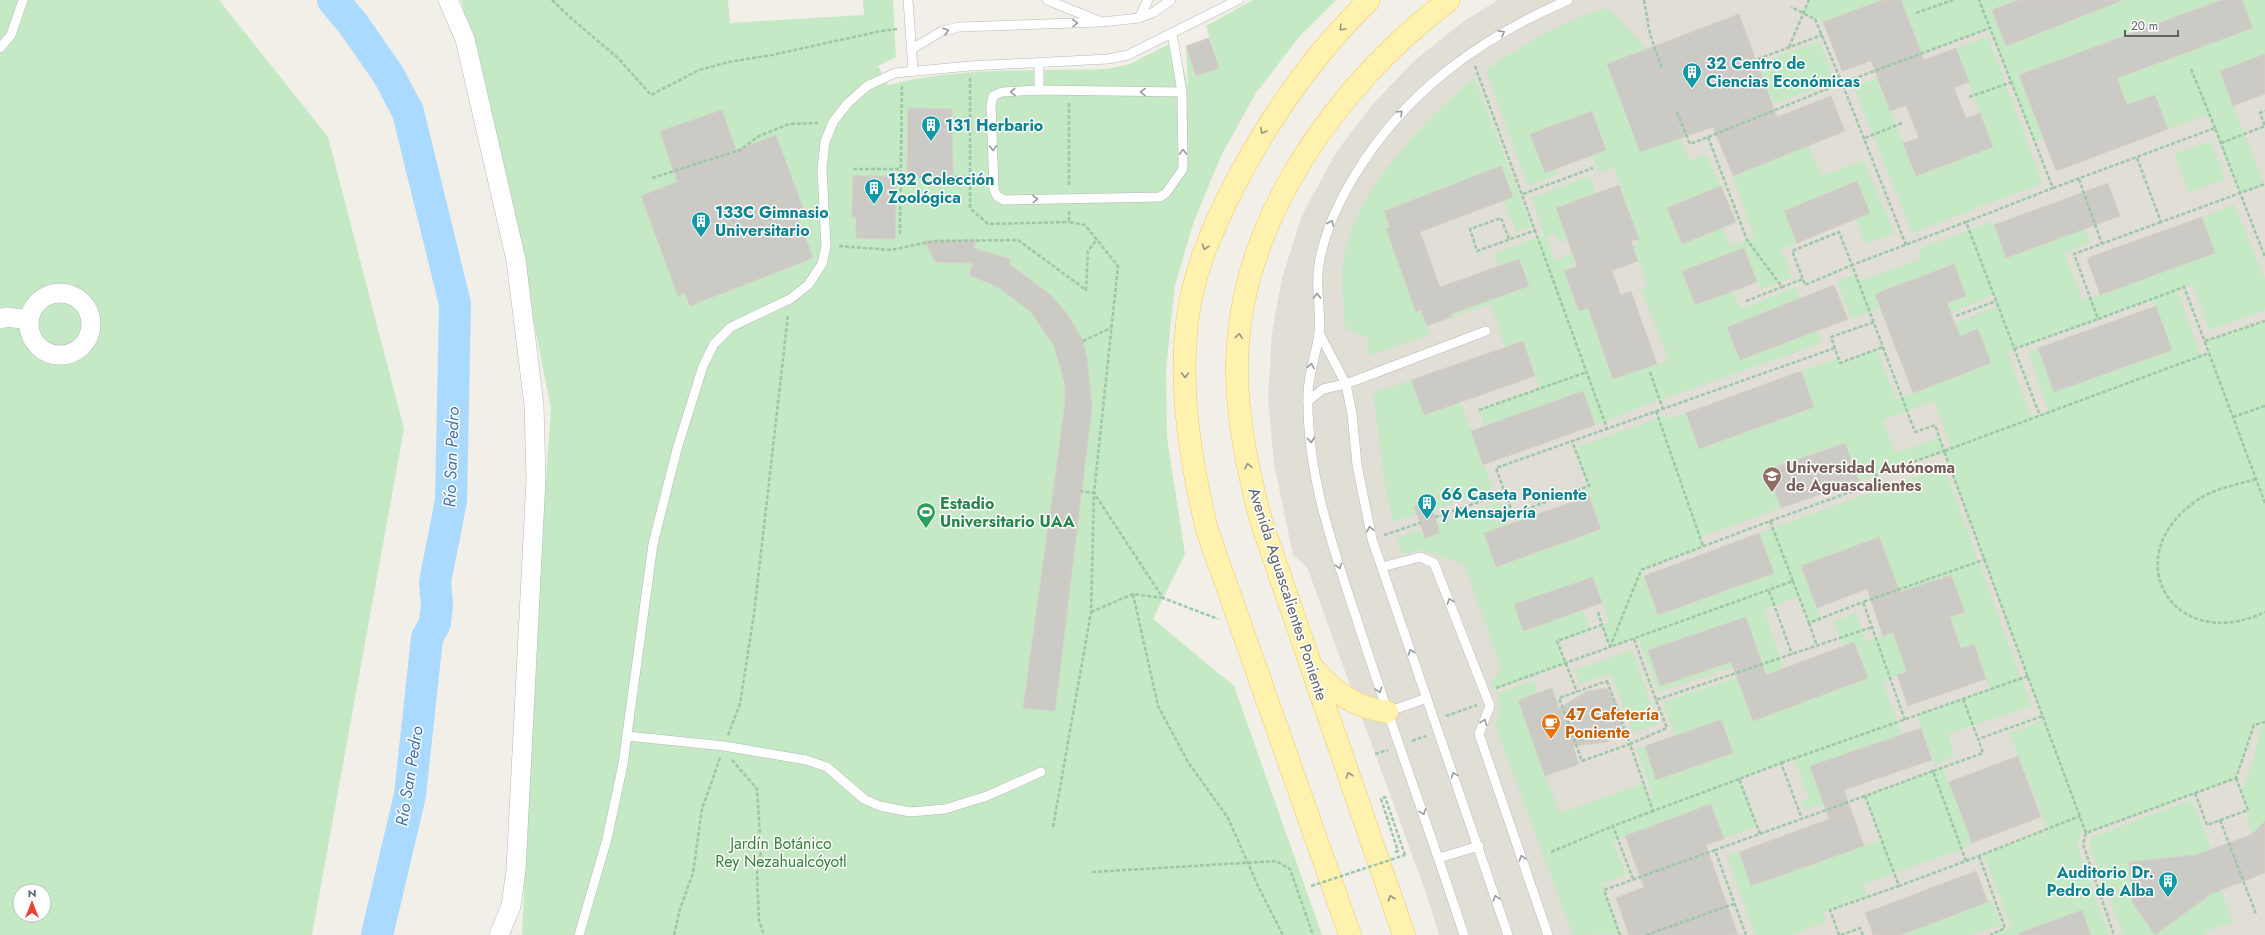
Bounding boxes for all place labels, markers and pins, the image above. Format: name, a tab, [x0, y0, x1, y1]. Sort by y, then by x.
place label: 32 Centro de Ciencias Económicas	[1706, 52, 1860, 93]
building icon: 32 Centro de Ciencias Económicas	[1681, 61, 1703, 89]
building icon: 131 Herbario	[920, 114, 942, 142]
place label: 131 Herbario	[945, 114, 1043, 137]
place label: 132 Colección Zoológica	[888, 168, 994, 209]
building icon: 132 Colección Zoológica	[863, 177, 885, 205]
place label: 133C Gimnasio Universitario	[715, 201, 829, 242]
building icon: 133C Gimnasio Universitario	[690, 210, 712, 238]
place label: Universidad Autónoma de Aguascalientes	[1786, 456, 1955, 497]
school or university icon: Universidad Autónoma de Aguascalientes	[1761, 465, 1783, 493]
place label: 66 Caseta Poniente y Mensajería	[1440, 483, 1587, 524]
place label: Estadio Universitario UAA	[940, 492, 1075, 533]
building icon: 66 Caseta Poniente y Mensajería	[1416, 492, 1438, 520]
sports icon: Estadio Universitario UAA	[915, 501, 937, 529]
place label: 47 Cafetería Poniente	[1565, 703, 1659, 744]
cafe icon: 47 Cafetería Poniente	[1540, 712, 1562, 740]
place label: Auditorio Dr. Pedro de Alba	[2046, 861, 2154, 902]
building icon: Auditorio Dr. Pedro de Alba	[2157, 870, 2179, 898]

